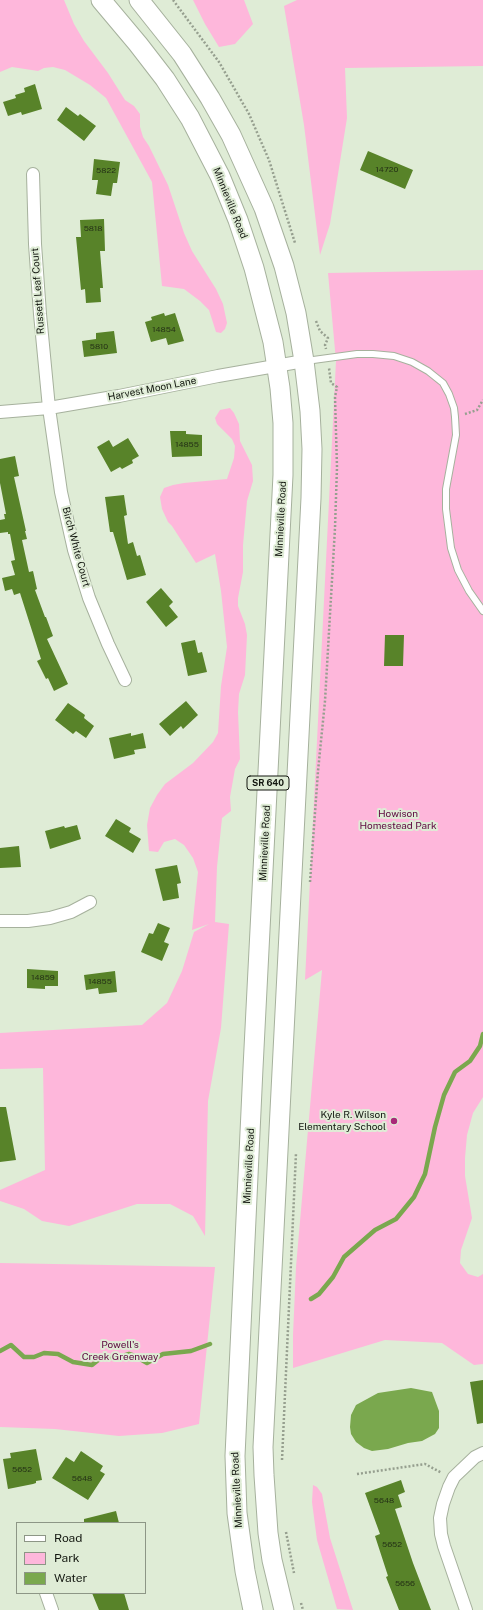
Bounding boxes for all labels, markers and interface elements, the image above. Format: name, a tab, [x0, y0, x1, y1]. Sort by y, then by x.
house number: 14720	[376, 165, 398, 175]
house number: 5822	[96, 166, 116, 176]
street label: Minnieville Road	[210, 166, 250, 240]
house number: 5818	[84, 224, 102, 234]
street label: Russett Leaf Court	[29, 247, 47, 335]
house number: 14854	[152, 325, 176, 335]
house number: 5810	[90, 342, 108, 352]
street label: Harvest Moon Lane	[107, 375, 197, 403]
house number: 14855	[175, 440, 199, 450]
street label: Minnieville Road	[273, 481, 289, 557]
street label: Birch White Court	[60, 506, 92, 588]
road number: SR 640	[247, 776, 289, 790]
street label: Minnieville Road	[257, 805, 273, 881]
park label: Howison Homestead Park	[359, 808, 437, 832]
house number: 14859	[31, 973, 55, 983]
house number: 14855	[88, 977, 112, 987]
place label: Kyle R. Wilson Elementary School	[298, 1109, 386, 1132]
marker: Kyle R. Wilson Elementary School	[389, 1116, 399, 1126]
street label: Minnieville Road	[241, 1128, 257, 1204]
park label: Powell's Creek Greenway	[82, 1339, 158, 1362]
street label: Minnieville Road	[229, 1452, 245, 1528]
house number: 5652	[12, 1465, 32, 1475]
house number: 5648	[72, 1474, 92, 1484]
house number: 5648	[374, 1496, 394, 1506]
legend	[16, 1522, 146, 1594]
text: Road	[54, 1531, 82, 1545]
house number: 5652	[382, 1540, 402, 1550]
text: Park	[54, 1551, 80, 1565]
text: Water	[54, 1571, 87, 1585]
house number: 5656	[395, 1579, 415, 1589]

